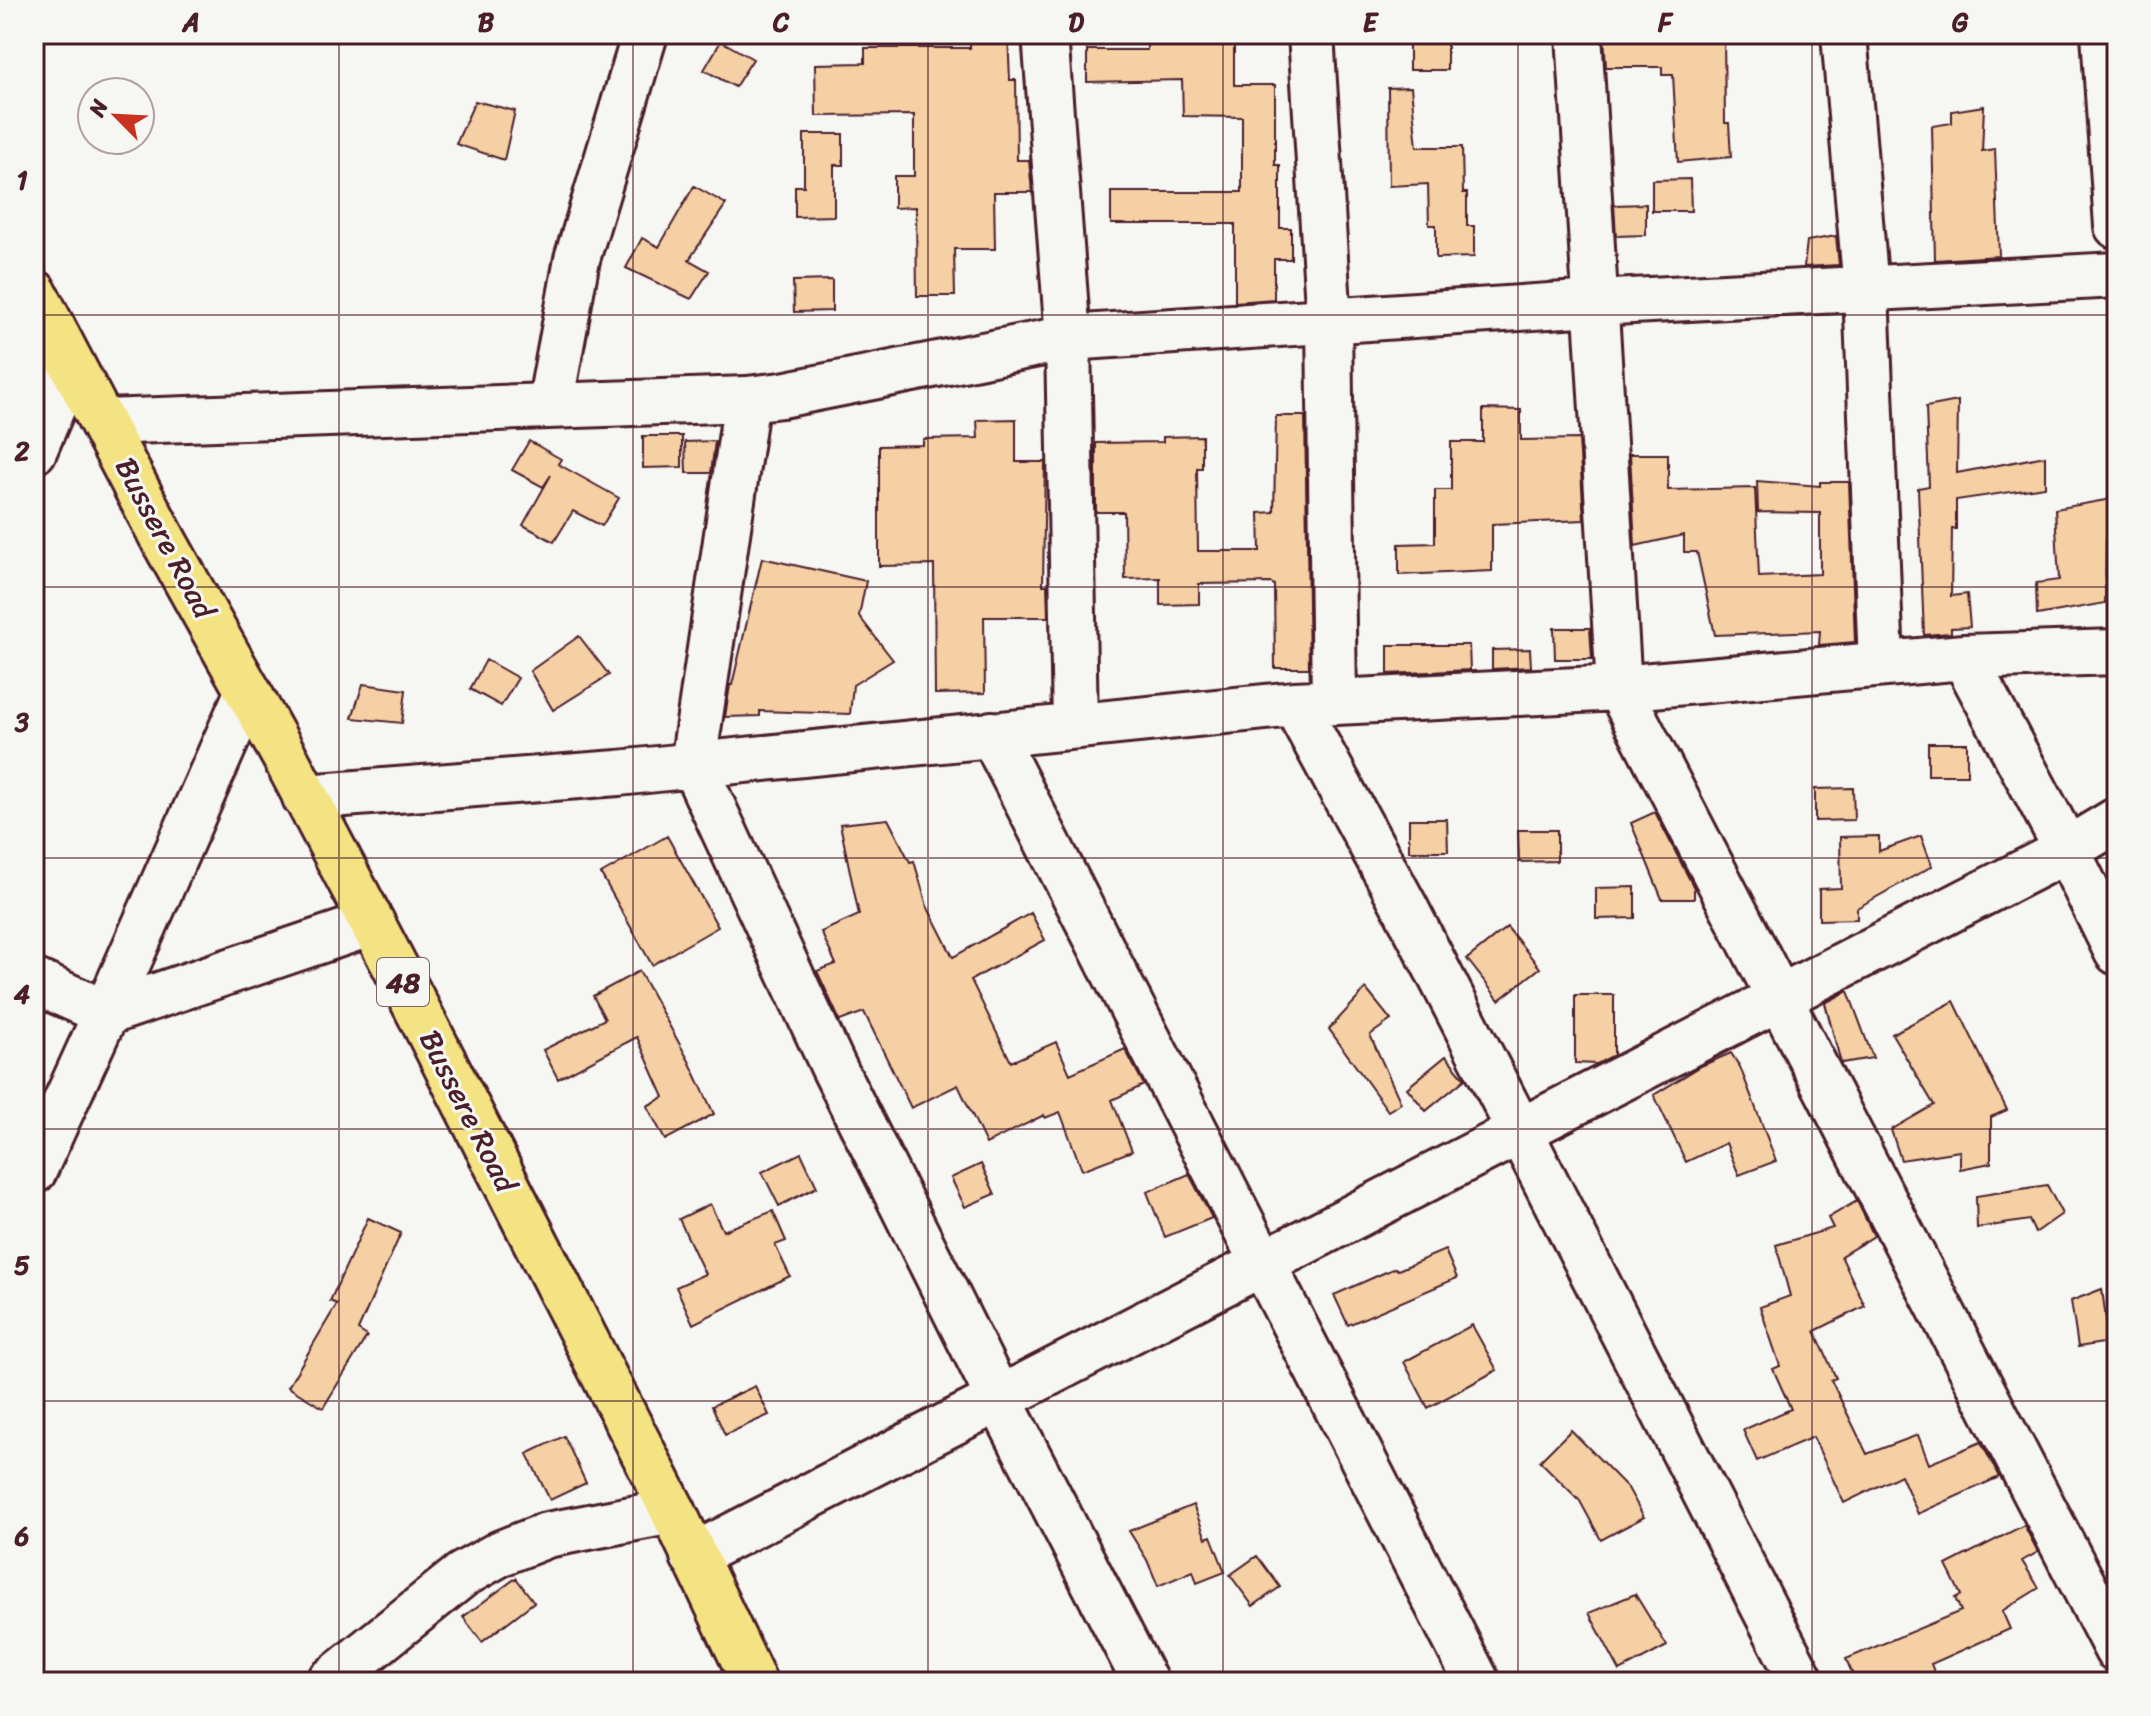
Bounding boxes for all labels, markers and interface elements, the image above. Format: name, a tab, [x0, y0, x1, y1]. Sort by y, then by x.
text: A	[181, 0, 200, 45]
text: B	[478, 0, 495, 45]
text: C	[772, 0, 790, 45]
text: D	[1068, 0, 1084, 45]
text: E	[1363, 0, 1380, 45]
text: F	[1657, 0, 1674, 45]
text: G	[1952, 0, 1969, 45]
north arrow	[76, 76, 156, 156]
text: N	[77, 92, 119, 124]
text: 1	[16, 157, 28, 203]
text: 2	[13, 428, 30, 474]
street label: Bussere Road	[100, 447, 231, 631]
text: 3	[14, 699, 30, 745]
road number: 48	[377, 958, 429, 1006]
text: 4	[14, 971, 30, 1017]
street label: Bussere Road	[404, 1020, 533, 1204]
text: 5	[14, 1242, 30, 1288]
text: 6	[14, 1513, 30, 1559]

